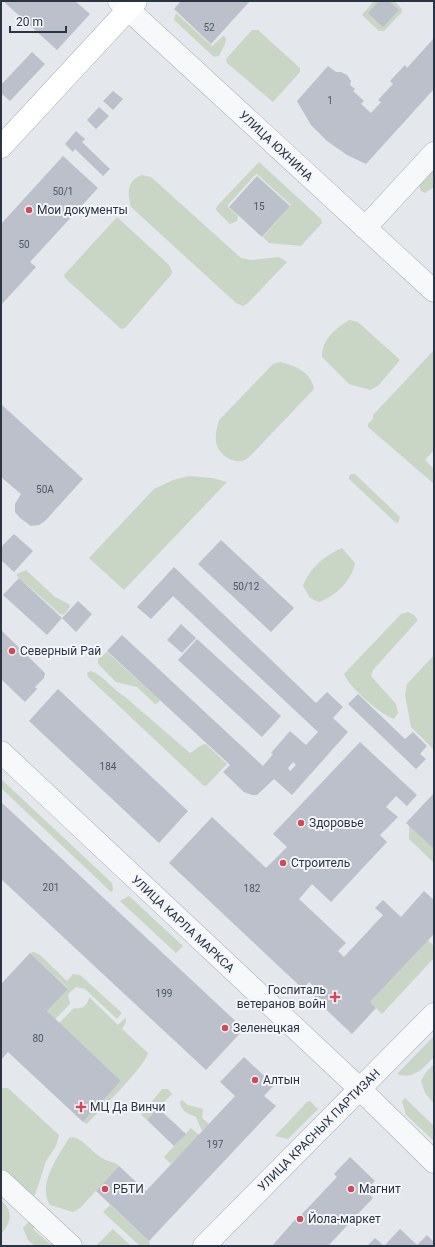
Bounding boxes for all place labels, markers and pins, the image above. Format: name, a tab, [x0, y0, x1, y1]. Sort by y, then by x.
place label: Мои документы	[37, 203, 128, 217]
marker: Мои документы	[24, 205, 34, 215]
place label: Северный Рай	[20, 644, 101, 658]
marker: Северный Рай	[7, 646, 17, 656]
place label: Здоровье	[309, 816, 364, 830]
marker: Здоровье	[296, 818, 306, 828]
place label: Строитель	[291, 856, 350, 870]
marker: Строитель	[278, 858, 288, 868]
place label: Госпиталь ветеранов войн	[237, 983, 326, 1011]
marker: Госпиталь ветеранов войн	[329, 991, 341, 1003]
place label: Зеленецкая	[233, 1021, 300, 1035]
marker: Зеленецкая	[220, 1023, 230, 1033]
place label: Алтын	[263, 1073, 300, 1087]
marker: Алтын	[250, 1075, 260, 1085]
place label: МЦ Да Винчи	[90, 1100, 166, 1114]
marker: МЦ Да Винчи	[75, 1101, 87, 1113]
place label: РБТИ	[113, 1182, 144, 1196]
place label: Магнит	[359, 1182, 401, 1196]
marker: РБТИ	[100, 1184, 110, 1194]
marker: Магнит	[346, 1184, 356, 1194]
place label: Йола-маркет	[308, 1211, 381, 1226]
marker: Йола-маркет	[295, 1214, 305, 1224]

